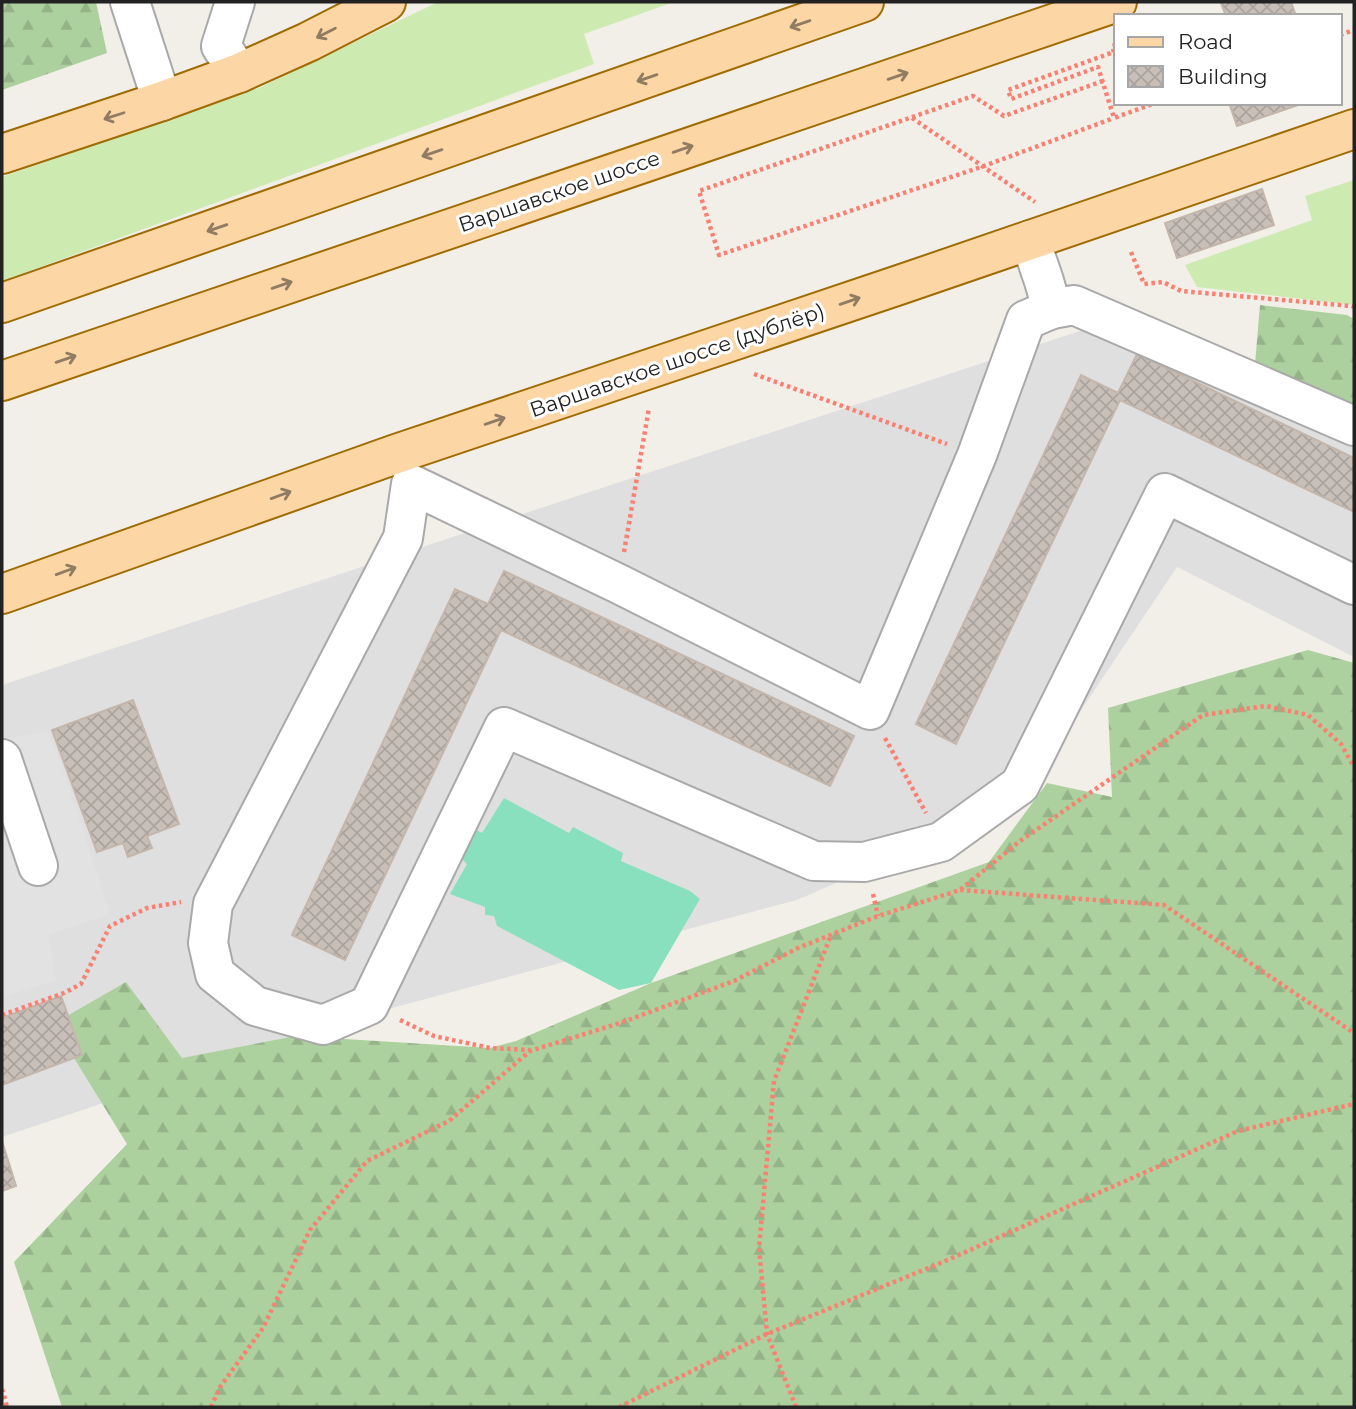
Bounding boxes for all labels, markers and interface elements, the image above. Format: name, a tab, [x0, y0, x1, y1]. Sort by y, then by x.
legend	[1114, 14, 1342, 105]
one-way arrow	[789, 19, 811, 31]
one-way arrow	[316, 27, 337, 41]
text: Road	[1178, 29, 1233, 54]
text: Building	[1178, 64, 1268, 89]
one-way arrow	[887, 69, 909, 82]
one-way arrow	[636, 73, 658, 85]
one-way arrow	[104, 111, 126, 123]
one-way arrow	[671, 142, 693, 154]
street label: Варшавское шоссе	[455, 145, 663, 237]
one-way arrow	[421, 148, 443, 160]
one-way arrow	[207, 222, 228, 235]
one-way arrow	[270, 278, 292, 290]
one-way arrow	[839, 294, 861, 307]
street label: Варшавское шоссе (дублёр)	[526, 298, 828, 422]
one-way arrow	[55, 352, 77, 364]
one-way arrow	[484, 414, 506, 426]
one-way arrow	[269, 488, 291, 501]
one-way arrow	[55, 564, 77, 577]

